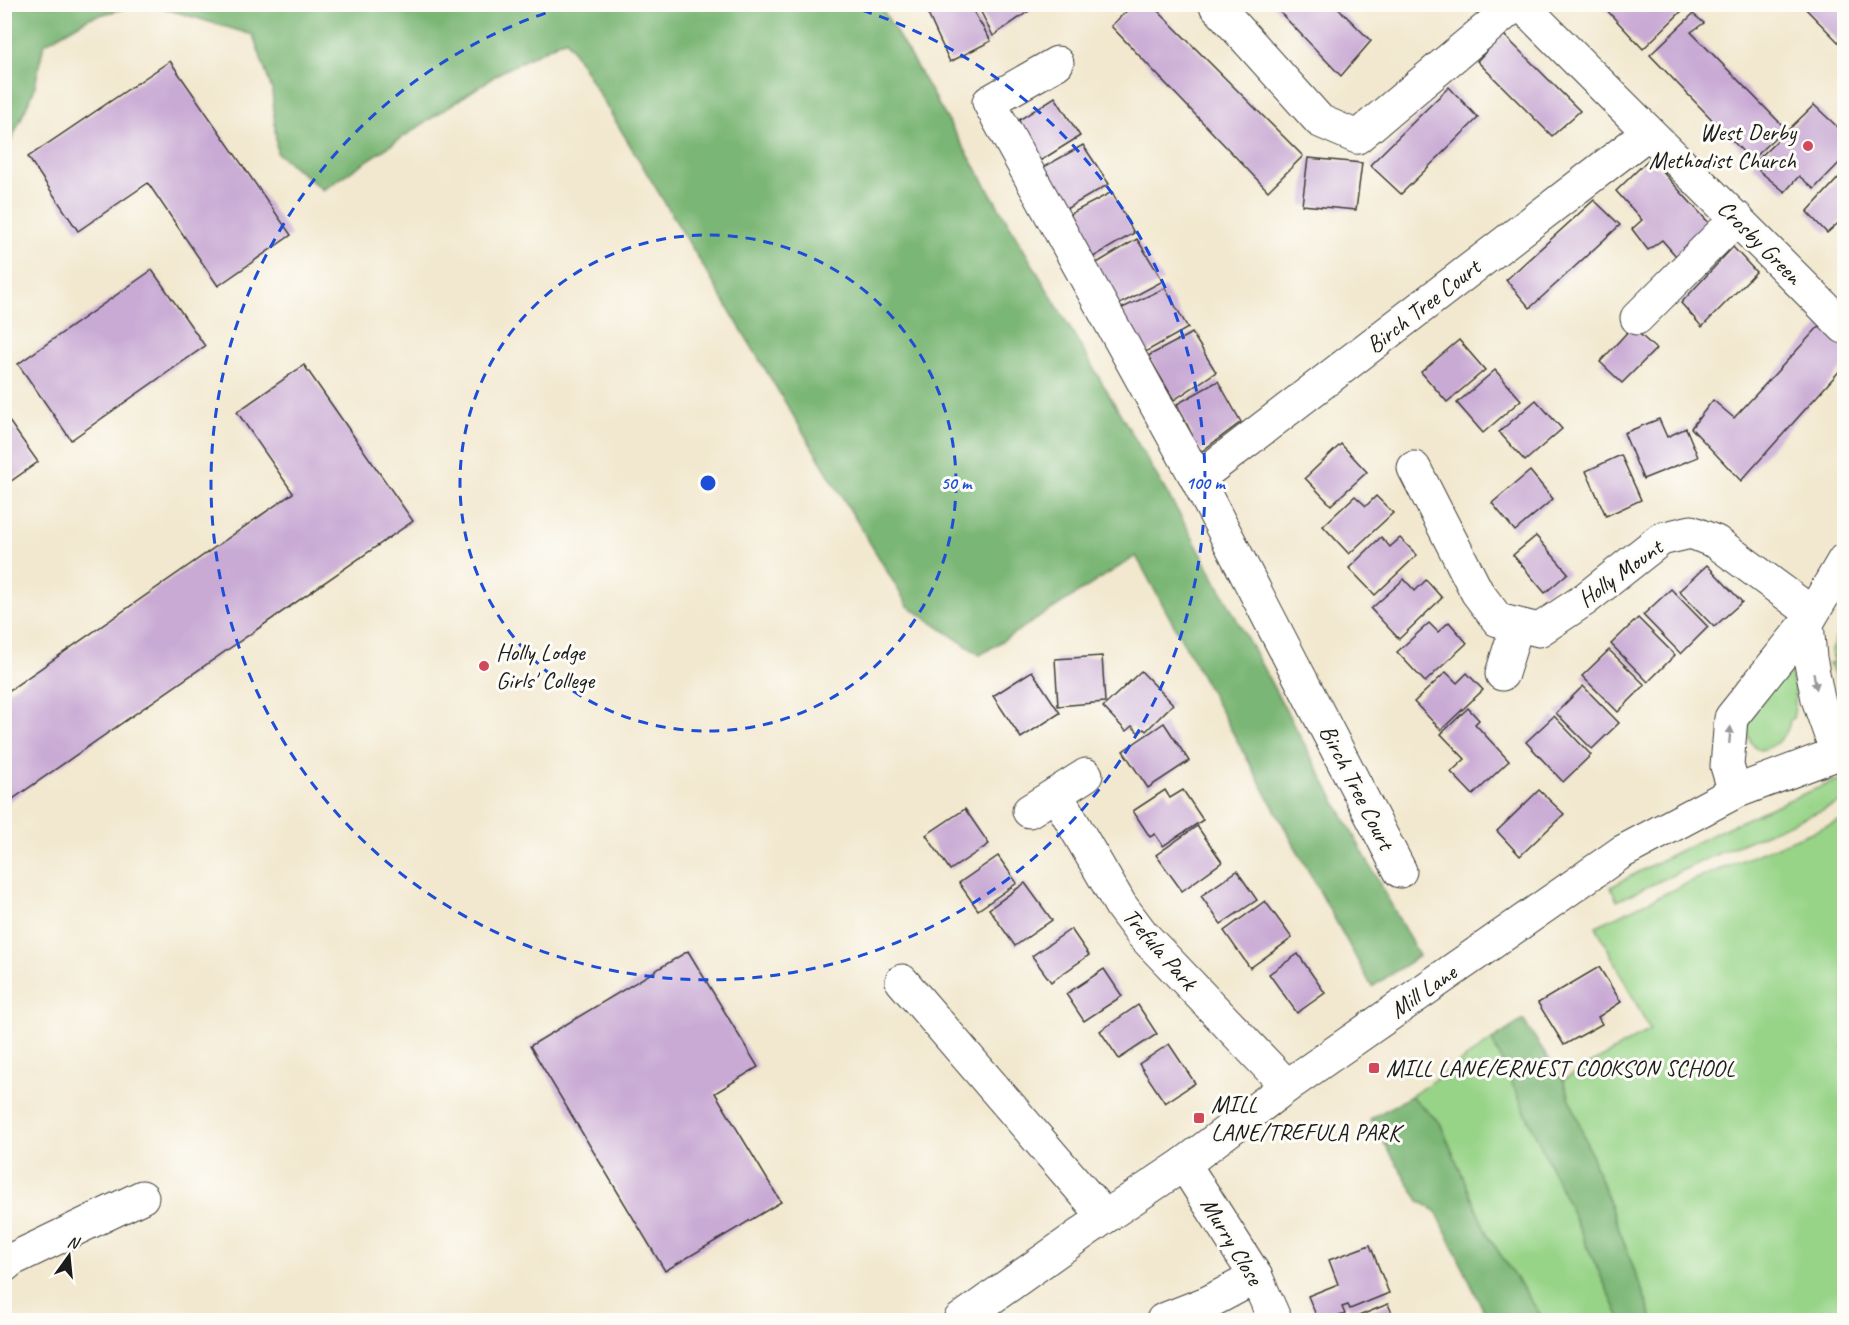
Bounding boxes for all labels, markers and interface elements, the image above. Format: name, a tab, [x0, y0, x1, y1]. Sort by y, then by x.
place label: West Derby Methodist Church	[1649, 117, 1798, 175]
marker: West Derby Methodist Church	[1801, 139, 1815, 153]
street label: Crosby Green	[1711, 193, 1810, 292]
street label: Birch Tree Court	[1360, 251, 1488, 360]
text: 50 m	[941, 472, 973, 494]
text: 100 m	[1186, 472, 1226, 494]
centre of rings	[698, 473, 718, 493]
street label: Holly Mount	[1572, 531, 1670, 614]
place label: Holly Lodge Girls' College	[496, 637, 596, 695]
marker: Holly Lodge Girls' College	[477, 659, 491, 673]
one-way arrow	[1810, 672, 1819, 691]
street label: Birch Tree Court	[1313, 719, 1402, 856]
one-way arrow	[1725, 726, 1735, 745]
street label: Trefula Park	[1116, 902, 1205, 998]
street label: Mill Lane	[1384, 956, 1464, 1025]
place label: MILL LANE/ERNEST COOKSON SCHOOL	[1386, 1053, 1735, 1083]
marker: MILL LANE/ERNEST COOKSON SCHOOL	[1367, 1061, 1381, 1075]
place label: MILL LANE/TREFULA PARK	[1211, 1089, 1405, 1147]
marker: MILL LANE/TREFULA PARK	[1192, 1111, 1206, 1125]
street label: Murry Close	[1194, 1192, 1271, 1292]
north arrow	[39, 1226, 99, 1286]
text: N	[65, 1232, 83, 1254]

